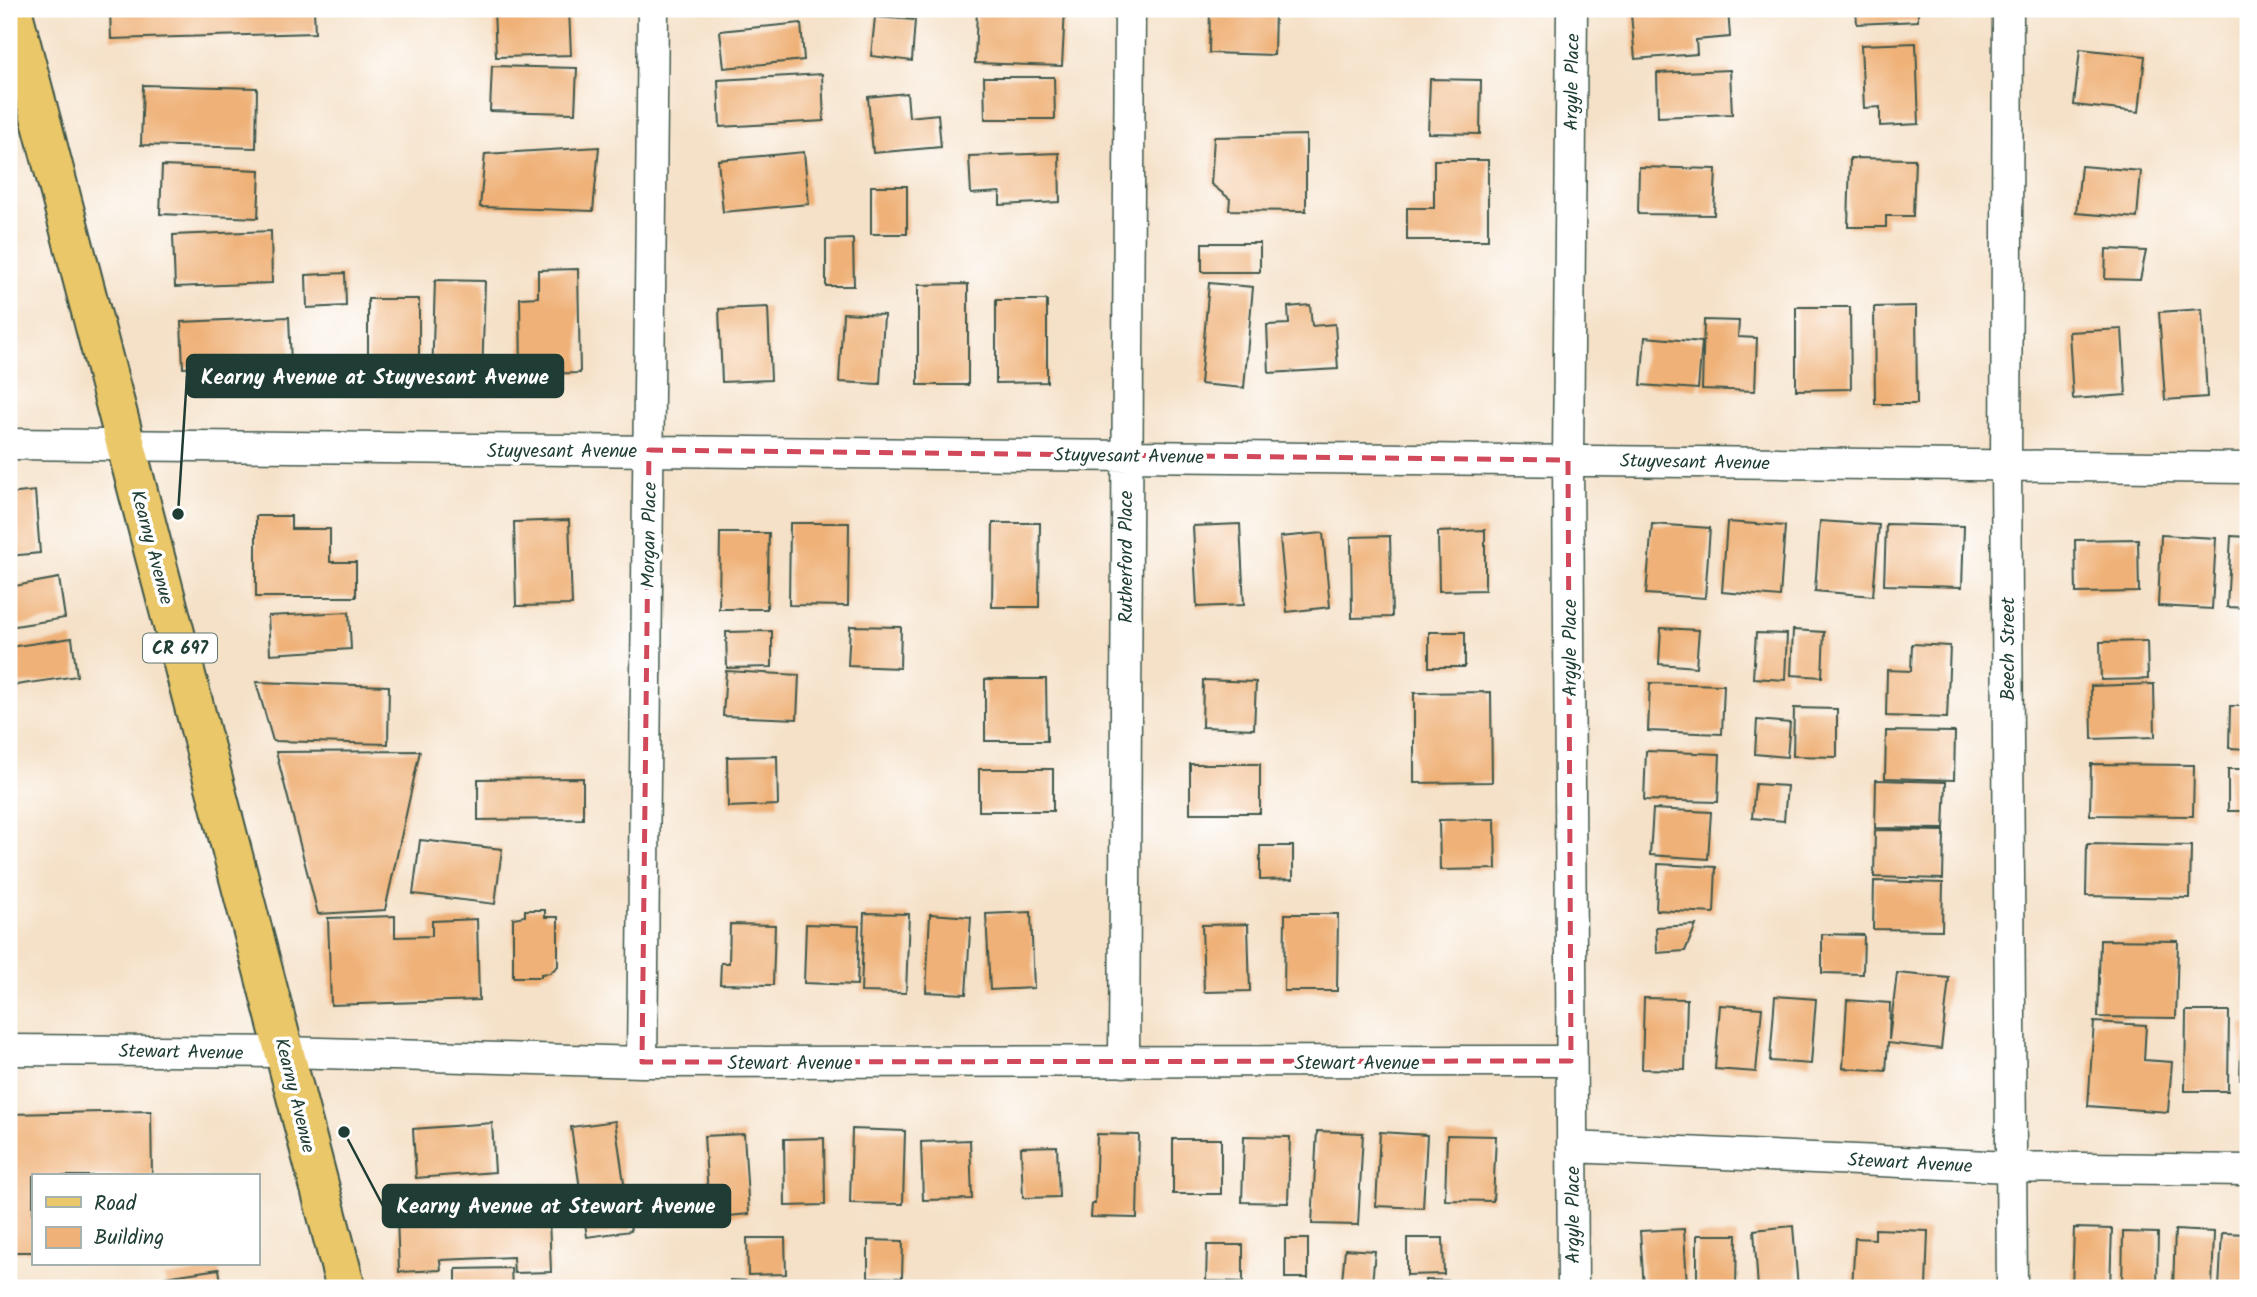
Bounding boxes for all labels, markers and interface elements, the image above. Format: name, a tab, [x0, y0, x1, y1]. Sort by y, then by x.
street label: Argyle Place	[1557, 33, 1589, 131]
callout: Kearny Avenue at Stuyvesant Avenue	[187, 355, 563, 397]
text: Kearny Avenue at Stuyvesant Avenue	[201, 362, 549, 395]
street label: Stuyvesant Avenue	[487, 437, 637, 467]
street label: Stuyvesant Avenue	[1054, 441, 1205, 473]
street label: Stuyvesant Avenue	[1620, 447, 1771, 479]
street label: Morgan Place	[634, 481, 666, 589]
street label: Kearny Avenue	[121, 487, 181, 609]
street label: Rutherford Place	[1112, 490, 1142, 623]
street label: Beech Street	[1994, 597, 2024, 701]
street label: Argyle Place	[1556, 599, 1586, 697]
road number: CR 697	[143, 634, 217, 662]
street label: Kearny Avenue	[265, 1035, 323, 1157]
street label: Stewart Avenue	[118, 1037, 244, 1069]
street label: Stewart Avenue	[728, 1049, 853, 1079]
street label: Stewart Avenue	[1295, 1049, 1420, 1079]
street label: Stewart Avenue	[1847, 1146, 1973, 1182]
street label: Argyle Place	[1559, 1166, 1589, 1264]
legend	[32, 1174, 259, 1266]
callout: Kearny Avenue at Stewart Avenue	[383, 1185, 730, 1227]
text: Road	[94, 1188, 137, 1221]
text: Kearny Avenue at Stewart Avenue	[396, 1191, 716, 1224]
text: Building	[94, 1222, 164, 1255]

